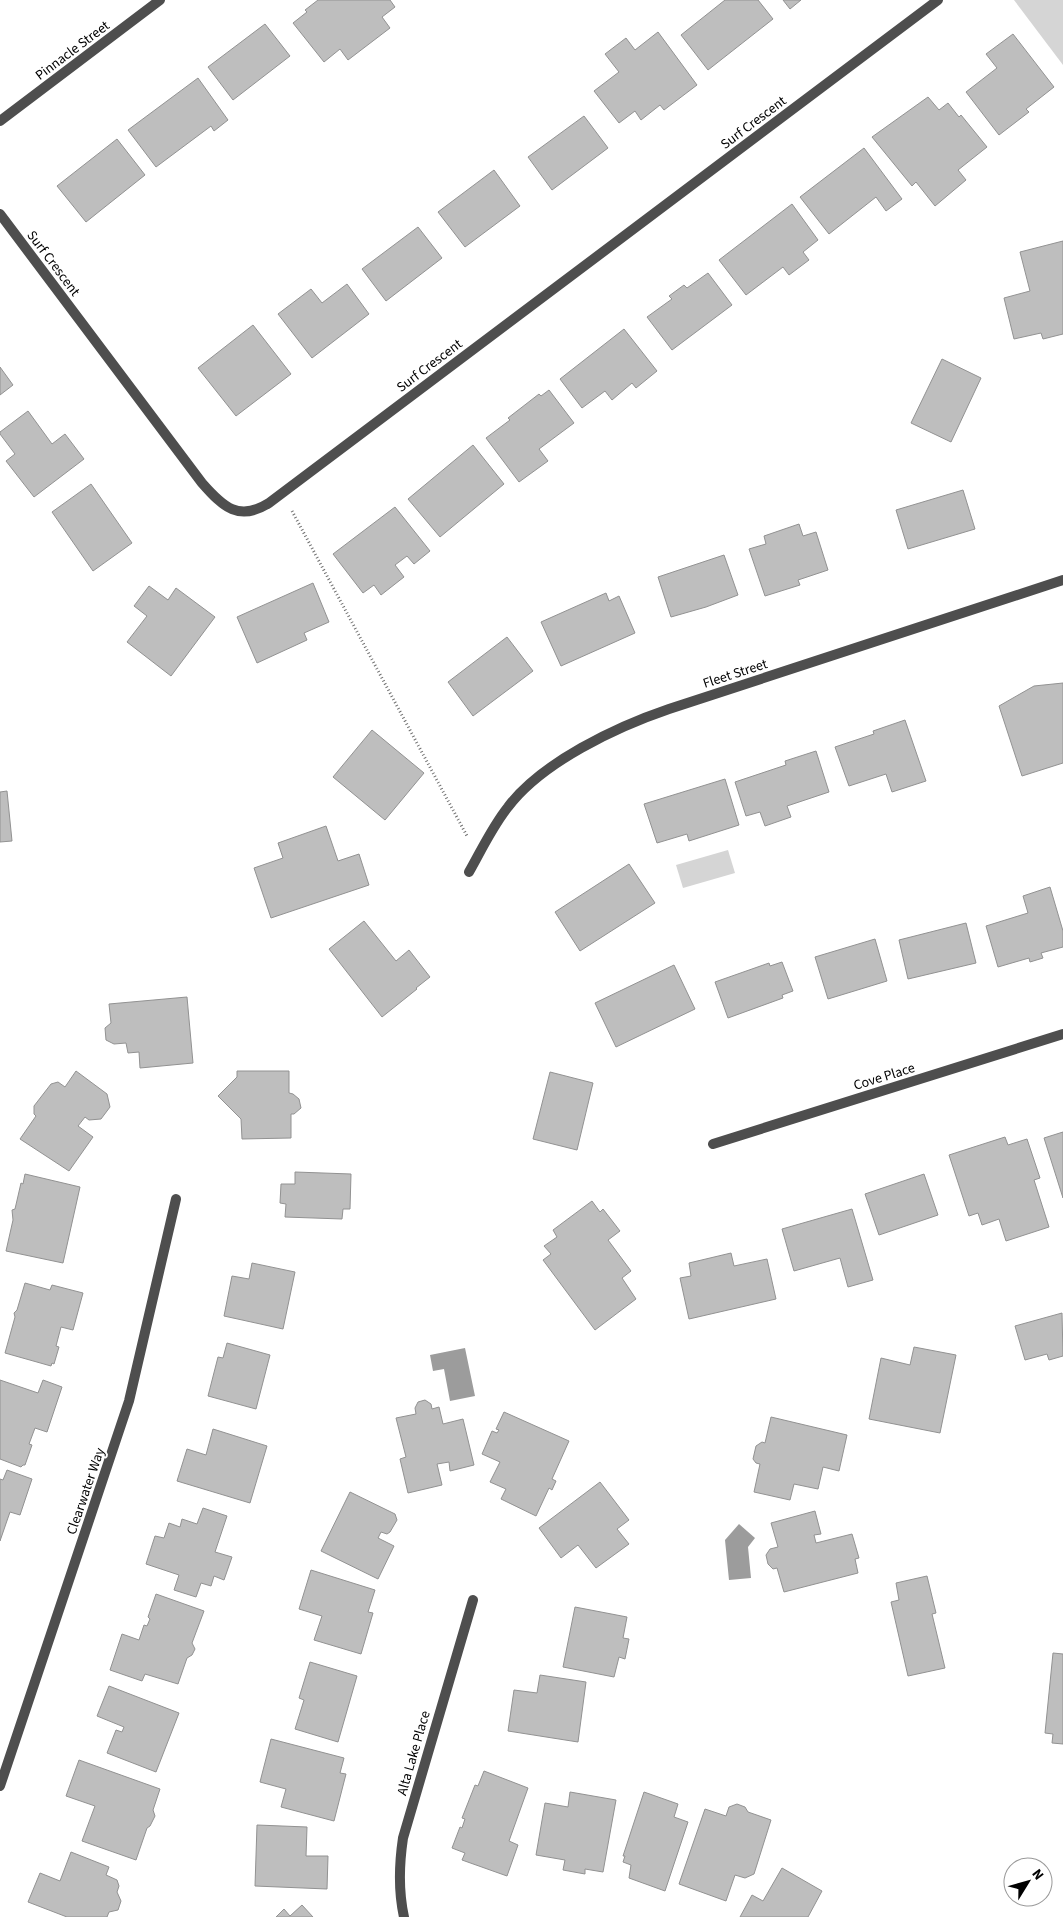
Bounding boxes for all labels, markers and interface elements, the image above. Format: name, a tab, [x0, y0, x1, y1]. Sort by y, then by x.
street label: Pinnacle Street	[31, 16, 114, 85]
street label: Surf Crescent	[717, 91, 791, 154]
street label: Surf Crescent	[22, 227, 85, 301]
street label: Surf Crescent	[393, 334, 467, 397]
street label: Fleet Street	[700, 654, 770, 694]
street label: Cove Place	[851, 1058, 918, 1096]
street label: Clearwater Way	[62, 1445, 110, 1538]
street label: Alta Lake Place	[392, 1708, 436, 1798]
north arrow	[1003, 1857, 1053, 1907]
text: N	[1027, 1865, 1048, 1885]

